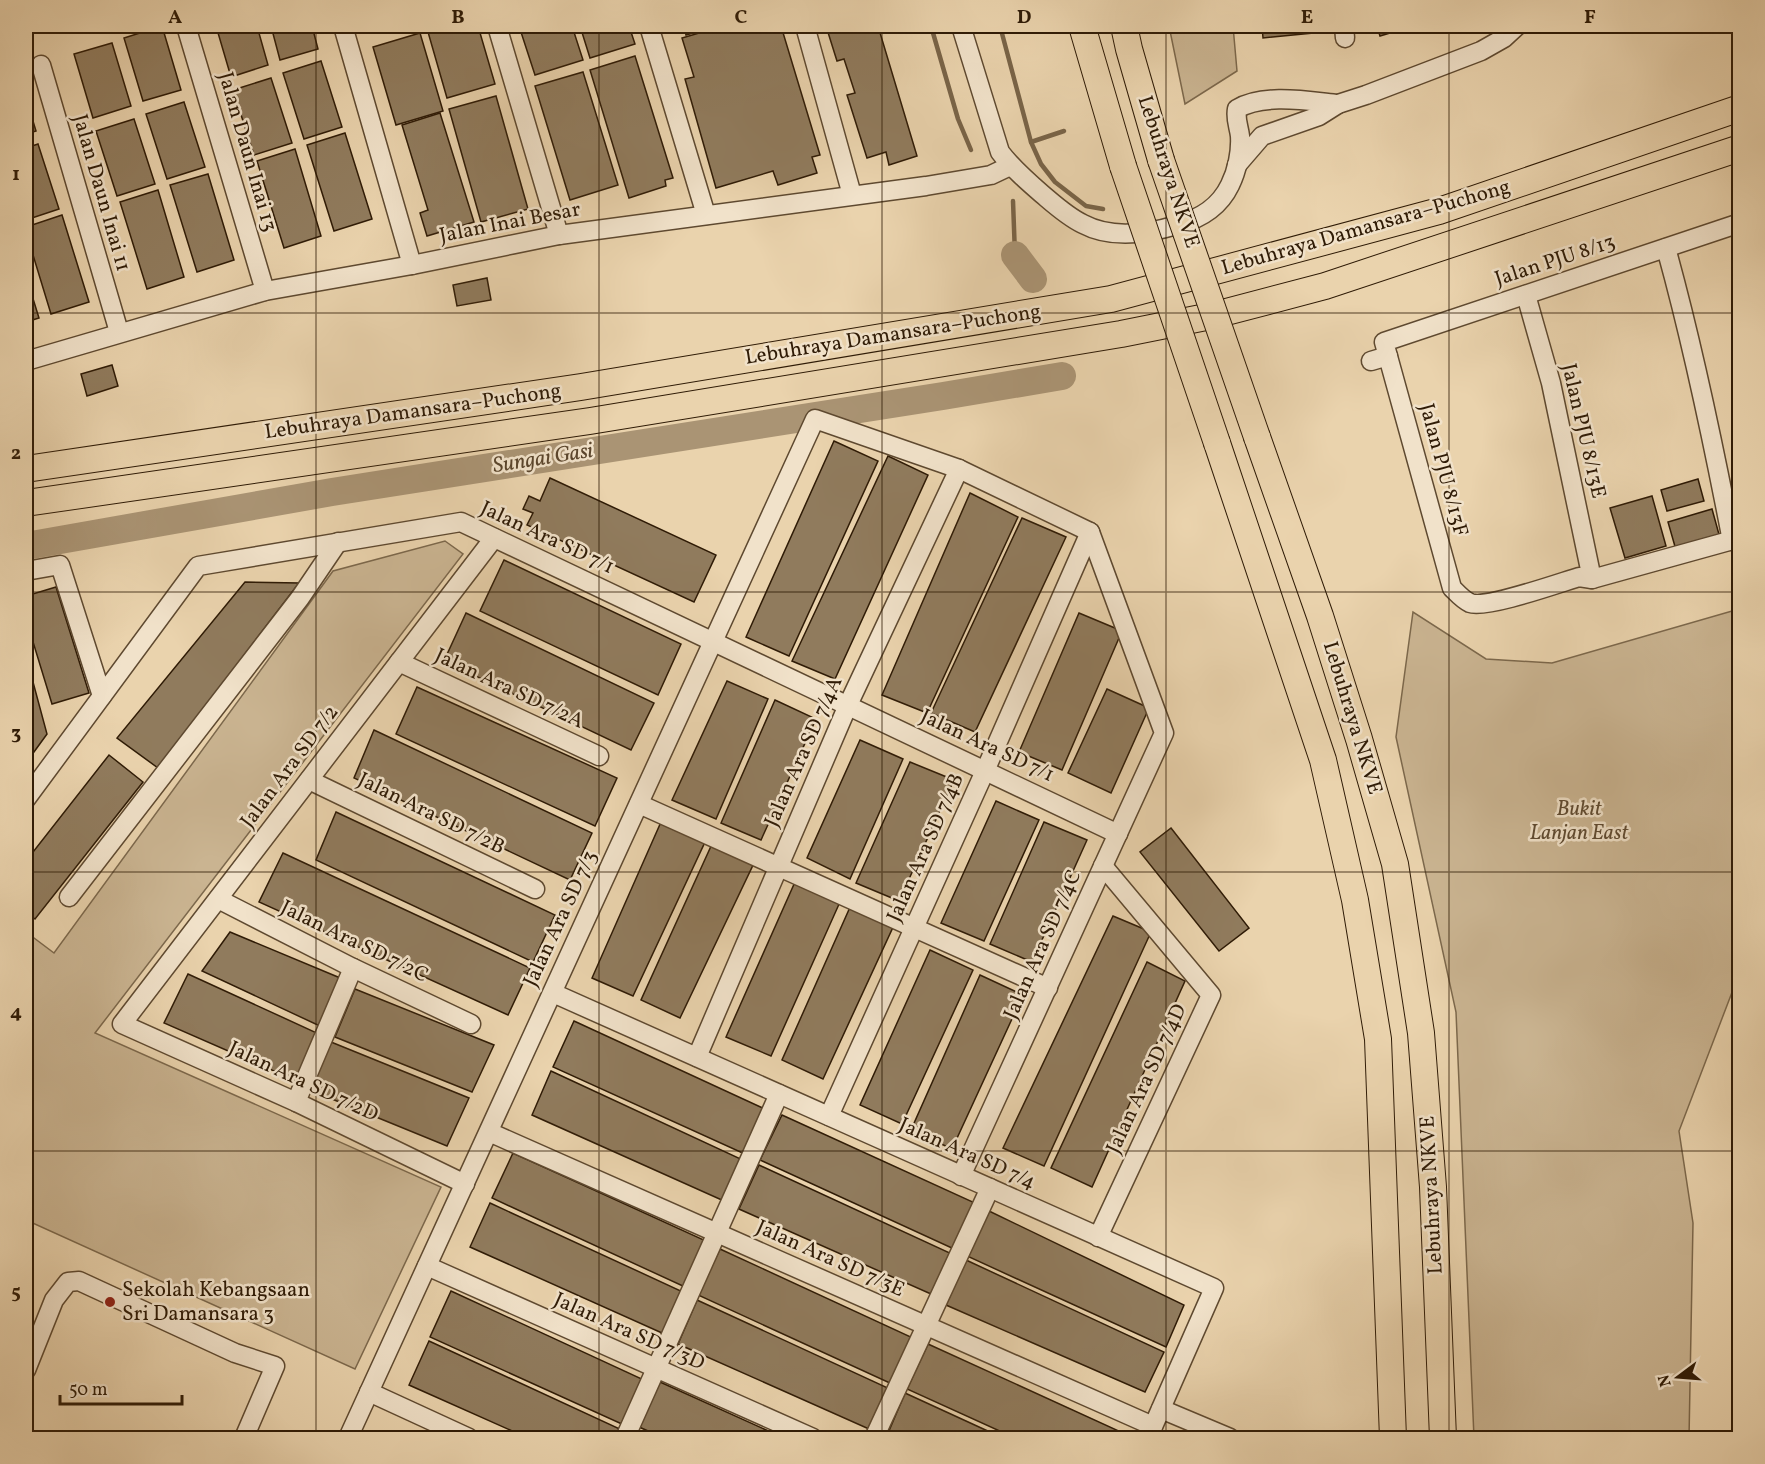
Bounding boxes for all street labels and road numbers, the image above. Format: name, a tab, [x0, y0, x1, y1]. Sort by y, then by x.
street label: Jalan Daun Inai 13	[210, 69, 284, 235]
street label: Lebuhraya NKVE	[1130, 92, 1206, 252]
street label: Jalan Daun Inai 11	[65, 111, 137, 275]
street label: Lebuhraya Damansara–Puchong	[1218, 173, 1514, 283]
street label: Jalan Inai Besar	[437, 195, 583, 251]
street label: Jalan PJU 8/13	[1491, 228, 1619, 294]
street label: Lebuhraya Damansara–Puchong	[743, 297, 1043, 373]
street label: Jalan PJU 8/13E	[1553, 361, 1613, 501]
street label: Lebuhraya Damansara–Puchong	[263, 377, 563, 447]
street label: Jalan PJU 8/13F	[1411, 400, 1475, 540]
street label: Jalan Ara SD 7/1	[475, 494, 619, 582]
street label: Lebuhraya NKVE	[1315, 638, 1389, 798]
street label: Jalan Ara SD 7/2A	[429, 642, 589, 737]
street label: Jalan Ara SD 7/4A	[758, 672, 850, 832]
street label: Jalan Ara SD 7/2	[234, 699, 346, 835]
street label: Jalan Ara SD 7/1	[915, 702, 1059, 790]
street label: Jalan Ara SD 7/2B	[353, 766, 509, 862]
street label: Jalan Ara SD 7/4B	[880, 769, 972, 927]
street label: Jalan Ara SD 7/3	[517, 846, 605, 992]
street label: Jalan Ara SD 7/4C	[997, 866, 1089, 1024]
street label: Jalan Ara SD 7/2C	[275, 894, 433, 990]
street label: Jalan Ara SD 7/4D	[1100, 999, 1194, 1159]
street label: Jalan Ara SD 7/2D	[223, 1034, 383, 1130]
street label: Jalan Ara SD 7/4	[894, 1111, 1040, 1197]
street label: Lebuhraya NKVE	[1413, 1115, 1451, 1275]
street label: Jalan Ara SD 7/3E	[751, 1213, 909, 1305]
street label: Jalan Ara SD 7/3D	[549, 1286, 709, 1378]

